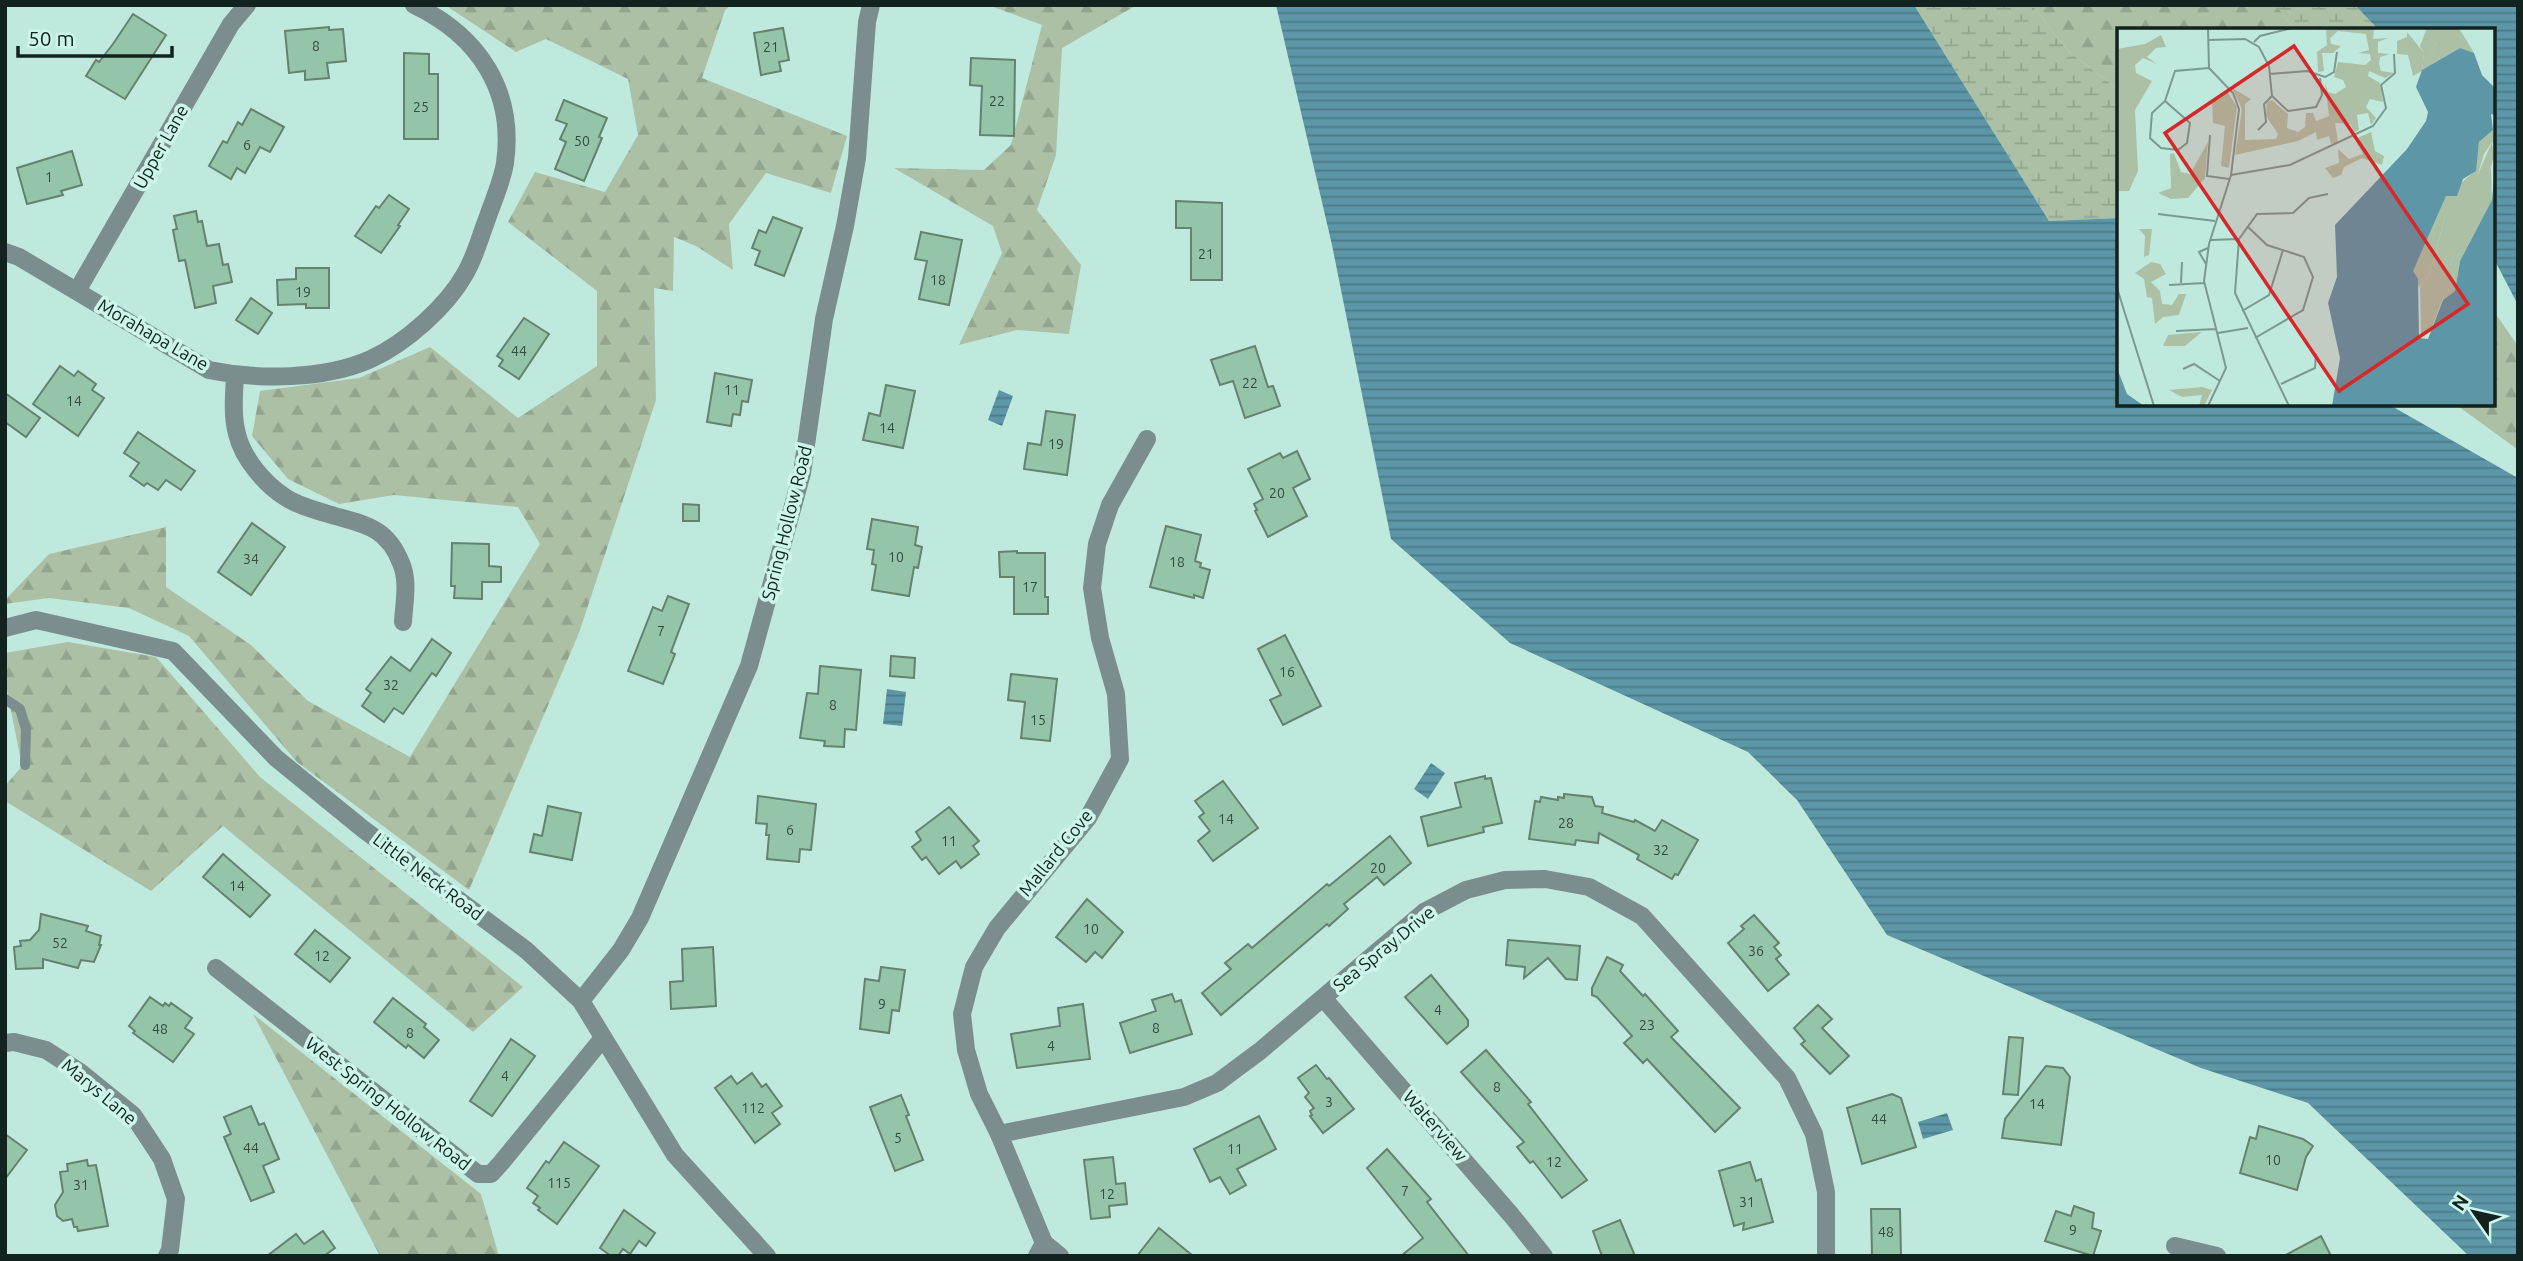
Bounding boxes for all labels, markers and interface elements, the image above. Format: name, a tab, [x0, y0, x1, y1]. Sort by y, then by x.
scale bar	[18, 14, 172, 58]
text: 50 m	[28, 26, 75, 50]
inset map	[2117, 28, 2495, 406]
house number: 8	[312, 38, 320, 54]
house number: 21	[763, 39, 779, 55]
house number: 22	[989, 93, 1005, 109]
house number: 25	[413, 99, 429, 115]
street label: Upper Lane	[129, 101, 191, 192]
house number: 50	[574, 133, 590, 149]
house number: 6	[243, 137, 251, 153]
house number: 1	[45, 169, 53, 185]
house number: 21	[1198, 246, 1214, 262]
house number: 18	[930, 272, 946, 288]
house number: 19	[295, 284, 311, 300]
street label: Morahapa Lane	[95, 294, 212, 374]
house number: 44	[511, 343, 527, 359]
house number: 22	[1242, 375, 1258, 391]
house number: 11	[724, 382, 740, 398]
house number: 14	[66, 393, 82, 409]
house number: 14	[879, 420, 895, 436]
house number: 19	[1048, 436, 1064, 452]
street label: Spring Hollow Road	[757, 443, 815, 602]
house number: 20	[1269, 485, 1285, 501]
house number: 10	[888, 549, 904, 565]
house number: 34	[243, 551, 259, 567]
house number: 18	[1169, 554, 1185, 570]
house number: 17	[1022, 579, 1038, 595]
house number: 7	[657, 623, 665, 639]
house number: 16	[1279, 664, 1295, 680]
house number: 32	[383, 677, 399, 693]
house number: 8	[829, 697, 837, 713]
house number: 15	[1030, 712, 1046, 728]
street label: Mallard Cove	[1014, 805, 1096, 900]
house number: 14	[1218, 811, 1234, 827]
house number: 28	[1558, 815, 1574, 831]
house number: 6	[786, 822, 794, 838]
street label: Little Neck Road	[370, 828, 487, 924]
house number: 11	[941, 833, 957, 849]
house number: 32	[1653, 842, 1669, 858]
house number: 20	[1370, 860, 1386, 876]
house number: 14	[229, 878, 245, 894]
street label: Sea Spray Drive	[1329, 901, 1438, 995]
house number: 10	[1083, 921, 1099, 937]
house number: 52	[52, 935, 68, 951]
house number: 36	[1748, 943, 1764, 959]
house number: 12	[314, 948, 330, 964]
house number: 9	[878, 996, 886, 1012]
house number: 4	[1434, 1002, 1442, 1018]
house number: 23	[1639, 1017, 1655, 1033]
house number: 8	[1152, 1020, 1160, 1036]
house number: 48	[152, 1021, 168, 1037]
house number: 8	[406, 1025, 414, 1041]
street label: West Spring Hollow Road	[302, 1033, 475, 1174]
house number: 4	[1047, 1038, 1055, 1054]
street label: Marys Lane	[58, 1054, 141, 1128]
house number: 4	[501, 1068, 509, 1084]
house number: 8	[1493, 1079, 1501, 1095]
street label: Waterview	[1400, 1086, 1472, 1165]
house number: 3	[1325, 1094, 1333, 1110]
house number: 14	[2029, 1096, 2045, 1112]
house number: 112	[741, 1100, 765, 1116]
house number: 44	[1871, 1111, 1887, 1127]
house number: 5	[894, 1130, 902, 1146]
house number: 44	[243, 1140, 259, 1156]
house number: 11	[1227, 1141, 1243, 1157]
house number: 10	[2265, 1152, 2281, 1168]
house number: 12	[1546, 1154, 1562, 1170]
house number: 115	[547, 1175, 571, 1191]
house number: 31	[73, 1177, 89, 1193]
north arrow	[2439, 1177, 2509, 1247]
house number: 7	[1401, 1183, 1409, 1199]
house number: 12	[1099, 1186, 1115, 1202]
text: N	[2447, 1190, 2473, 1215]
house number: 31	[1739, 1194, 1755, 1210]
house number: 9	[2069, 1222, 2077, 1238]
house number: 48	[1878, 1224, 1894, 1240]

